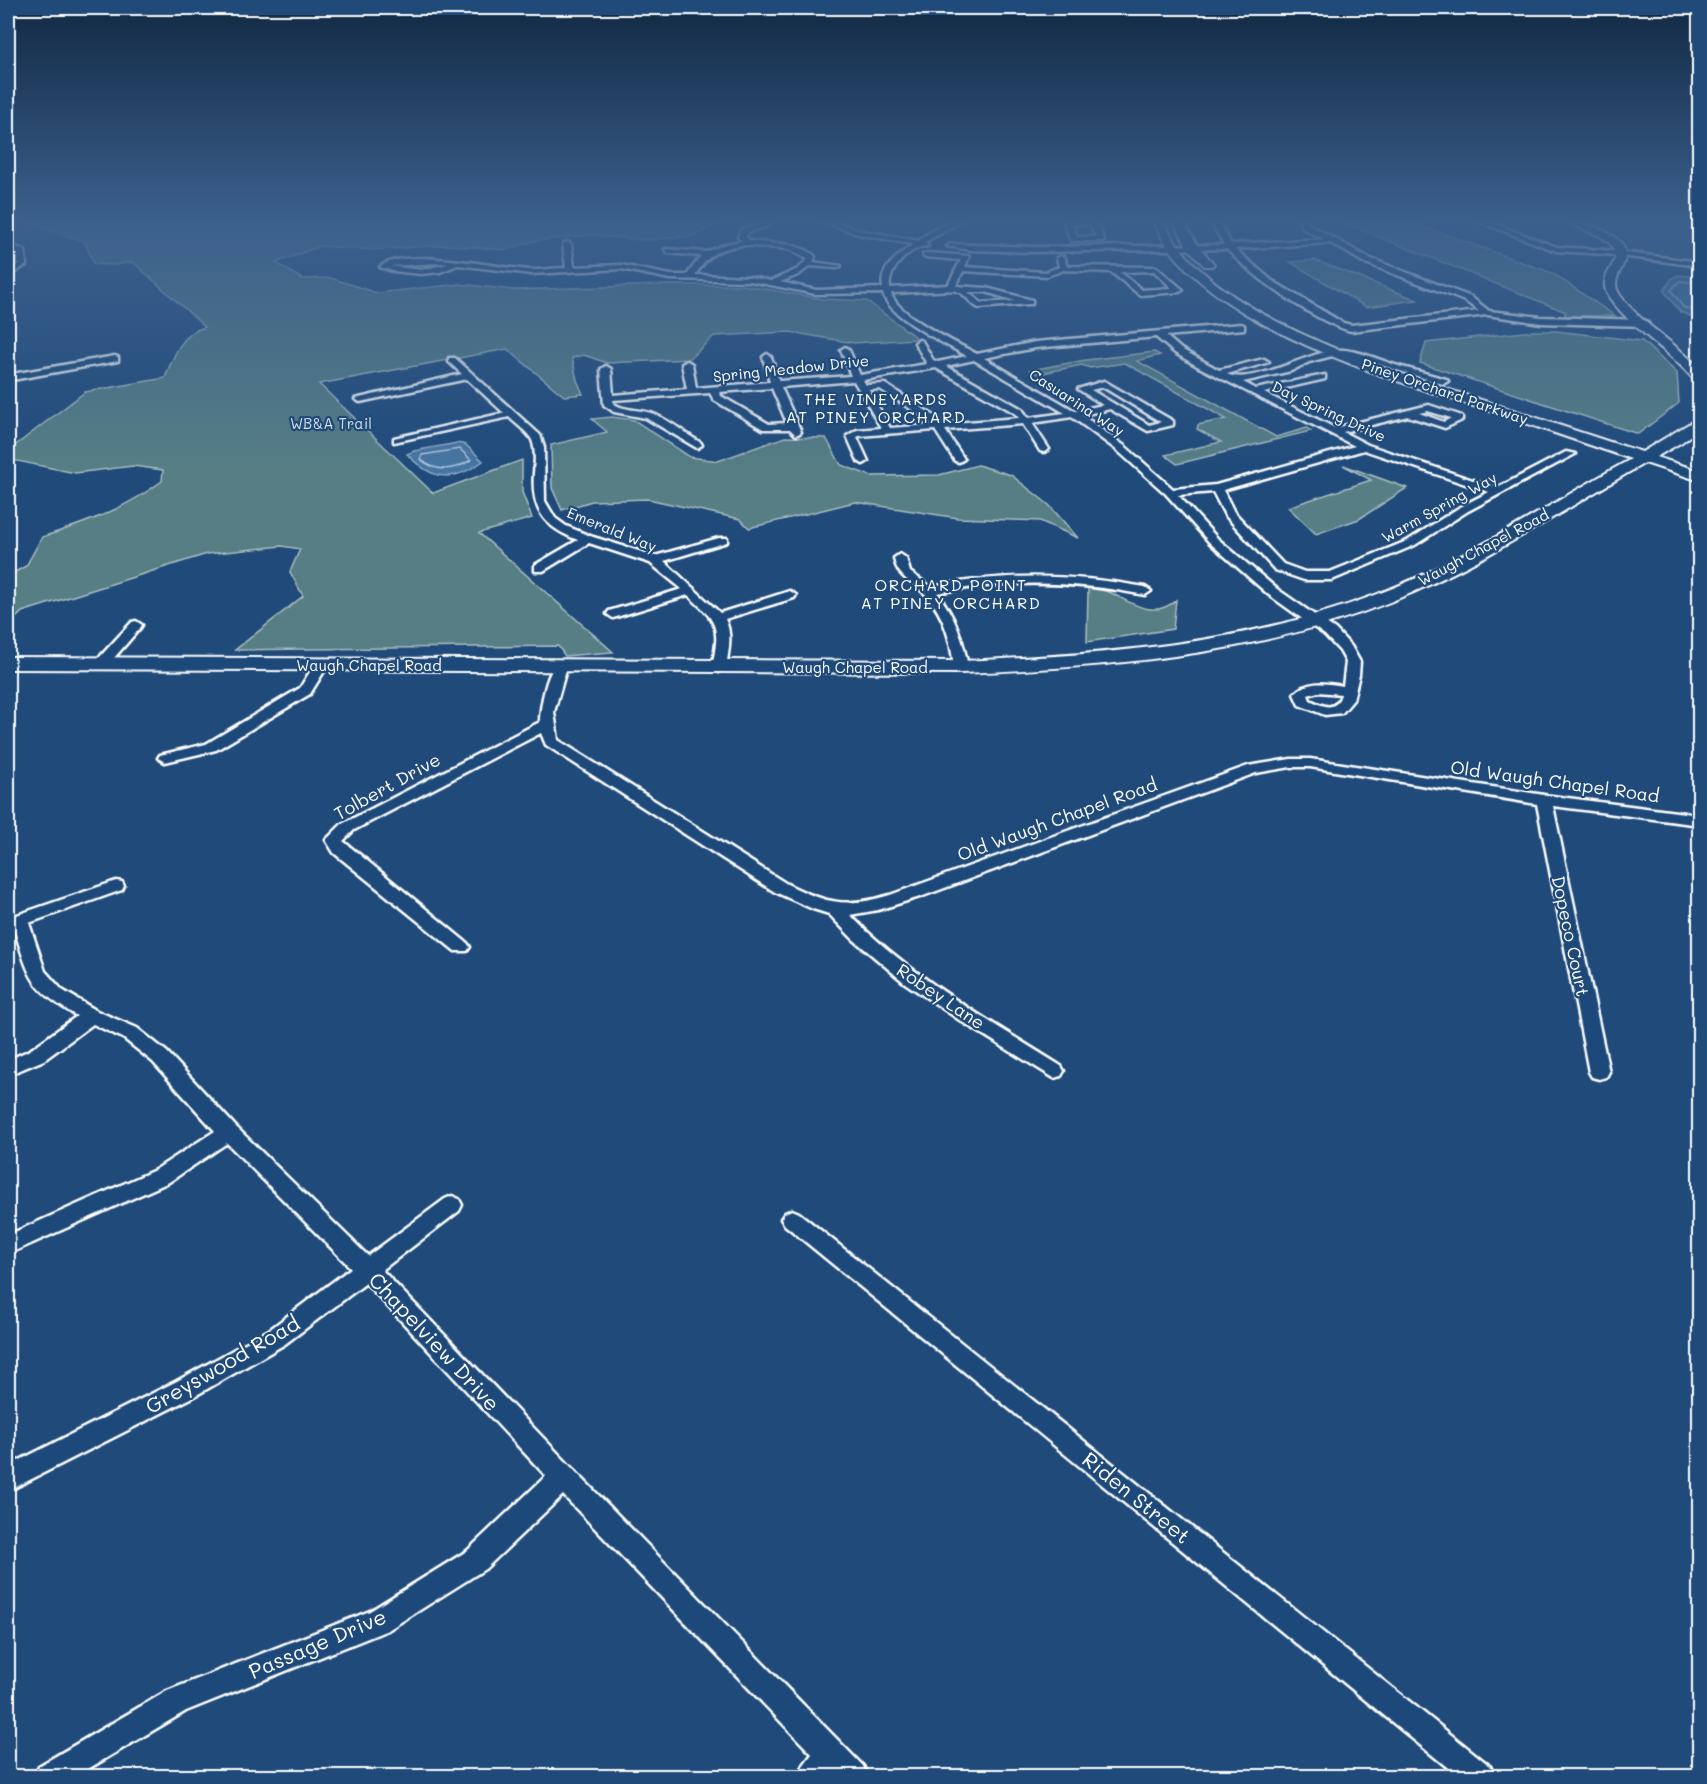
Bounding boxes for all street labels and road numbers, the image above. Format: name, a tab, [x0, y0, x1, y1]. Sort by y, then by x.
street label: Spring Meadow Drive	[712, 350, 870, 386]
street label: Piney Orchard Parkway	[1359, 353, 1531, 429]
street label: Casuarina Way	[1025, 364, 1129, 440]
street label: Day Spring Drive	[1269, 376, 1389, 446]
street label: Warm Spring Way	[1378, 467, 1500, 547]
street label: Emerald Way	[564, 502, 660, 556]
street label: Waugh Chapel Road	[1414, 504, 1552, 590]
street label: Waugh Chapel Road	[296, 655, 442, 675]
street label: Waugh Chapel Road	[782, 657, 928, 677]
street label: Tolbert Drive	[330, 747, 444, 825]
street label: Old Waugh Chapel Road	[1449, 754, 1661, 808]
street label: Old Waugh Chapel Road	[954, 772, 1160, 866]
street label: Dopeco Court	[1547, 874, 1595, 998]
street label: Robey Lane	[892, 958, 990, 1034]
street label: Chapelview Drive	[364, 1266, 506, 1416]
street label: Greyswood Road	[140, 1309, 304, 1419]
street label: Riden Street	[1077, 1445, 1197, 1549]
street label: Passage Drive	[244, 1602, 390, 1684]

